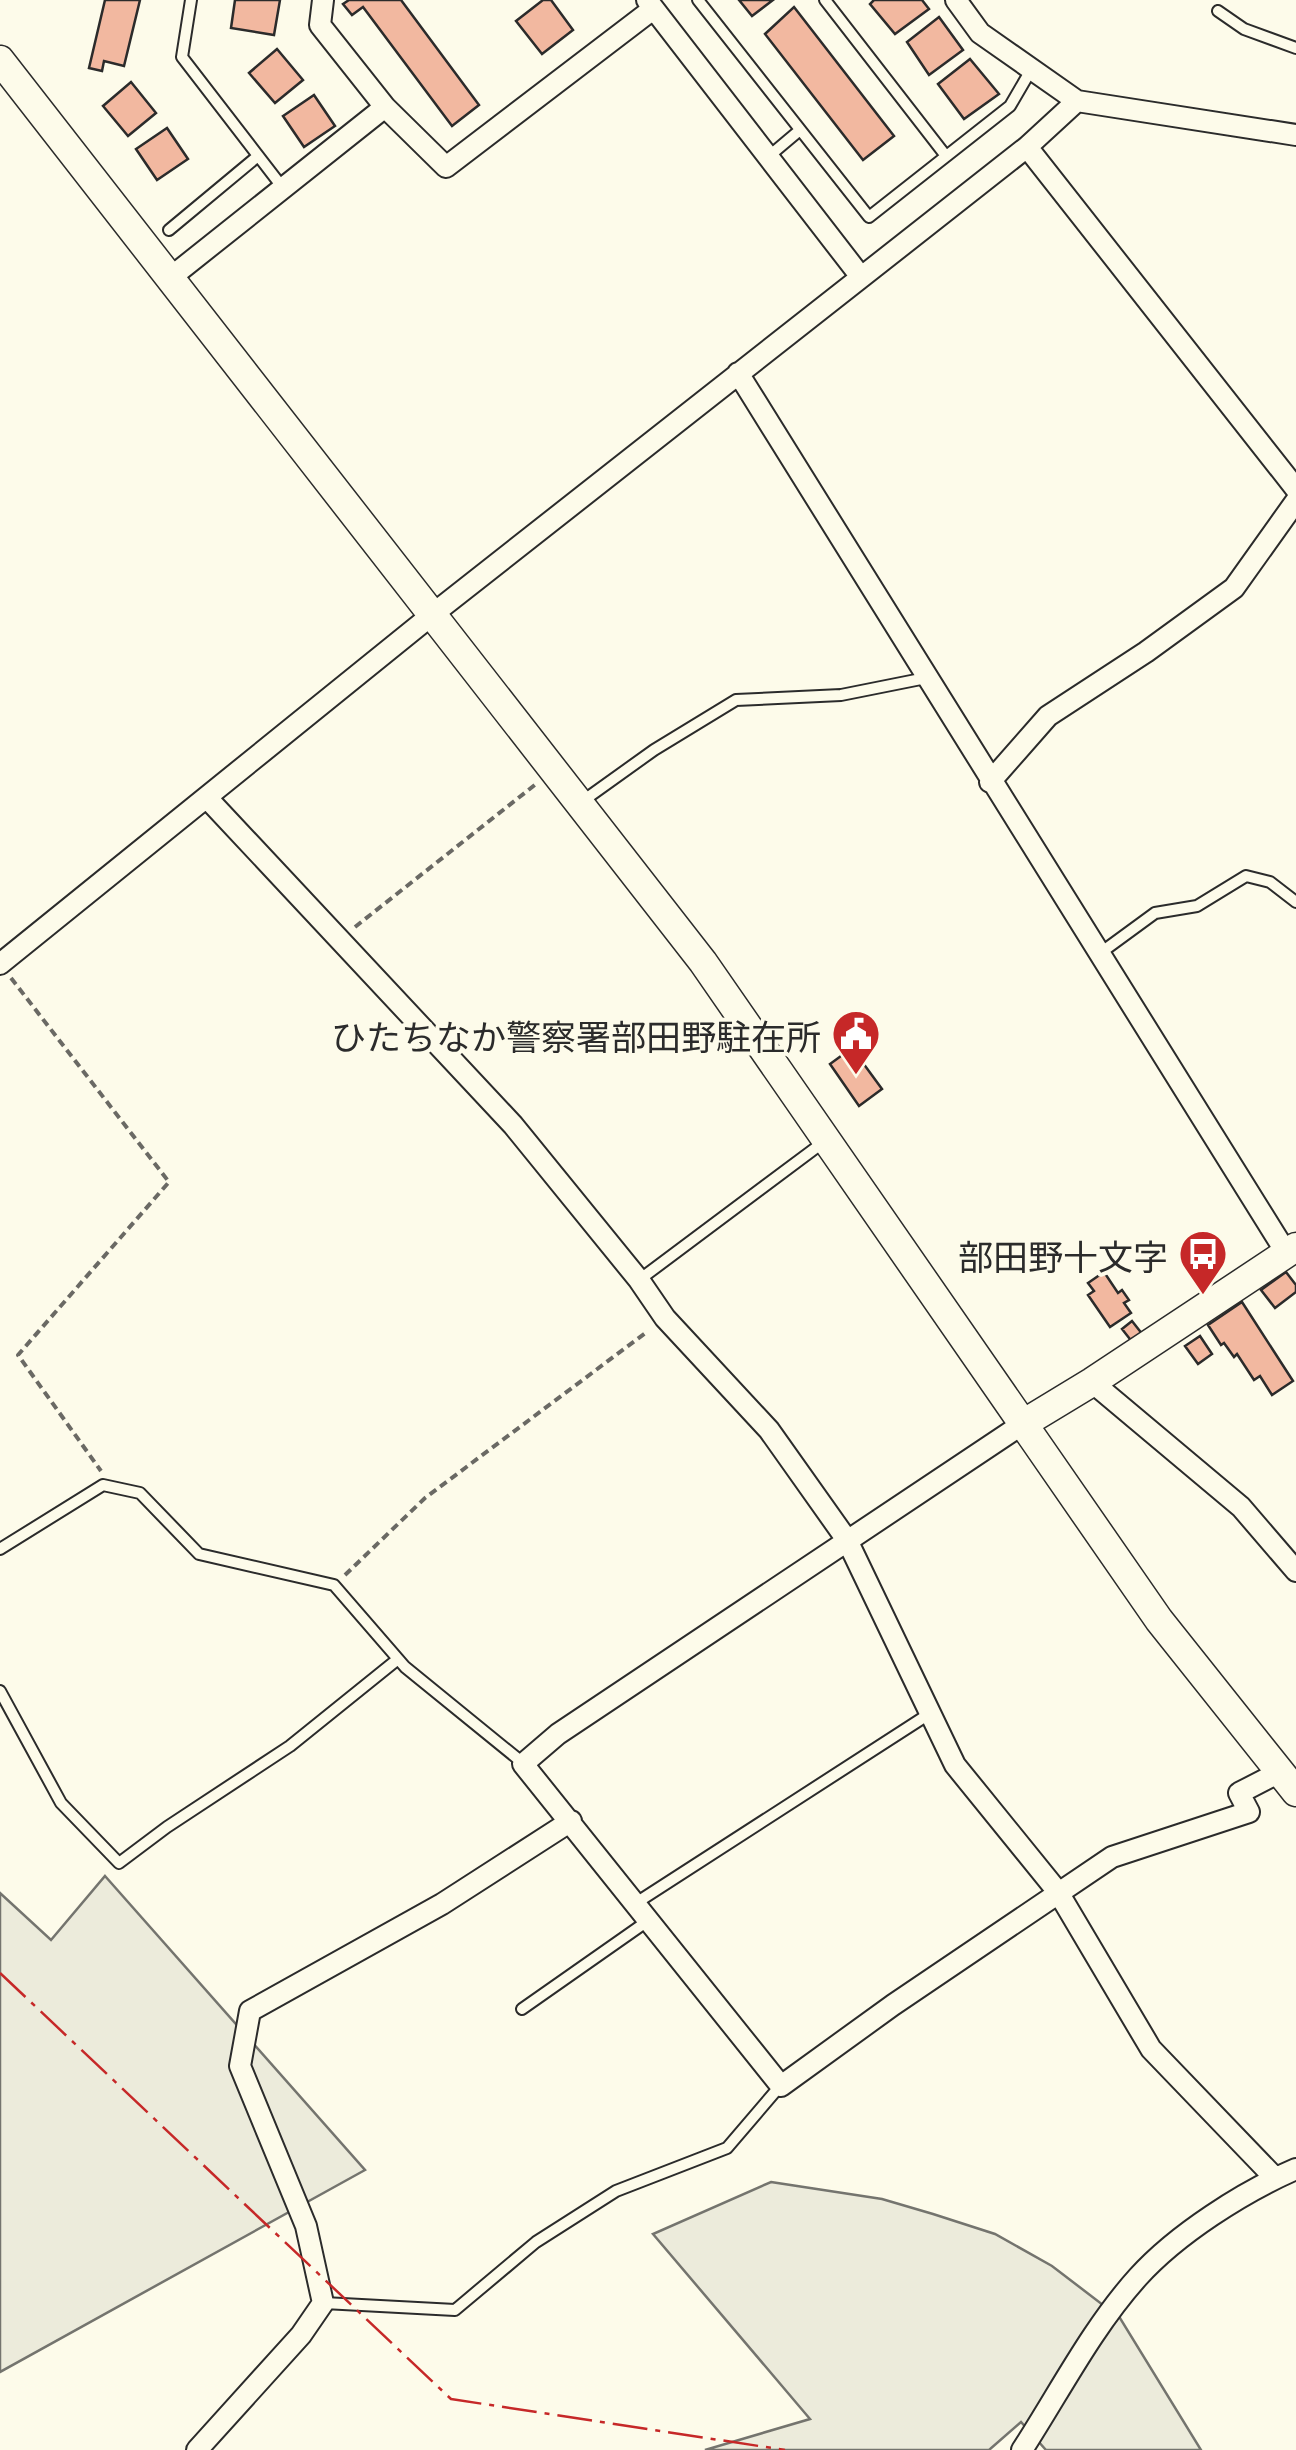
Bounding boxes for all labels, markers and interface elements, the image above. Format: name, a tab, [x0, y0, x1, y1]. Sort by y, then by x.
public building icon: ひたちなか警察署部田野駐在所	[830, 1008, 882, 1076]
place label: ひたちなか警察署部田野駐在所	[331, 1009, 821, 1060]
bus stop icon: 部田野十文字	[1177, 1228, 1229, 1296]
place label: 部田野十文字	[958, 1229, 1168, 1280]

